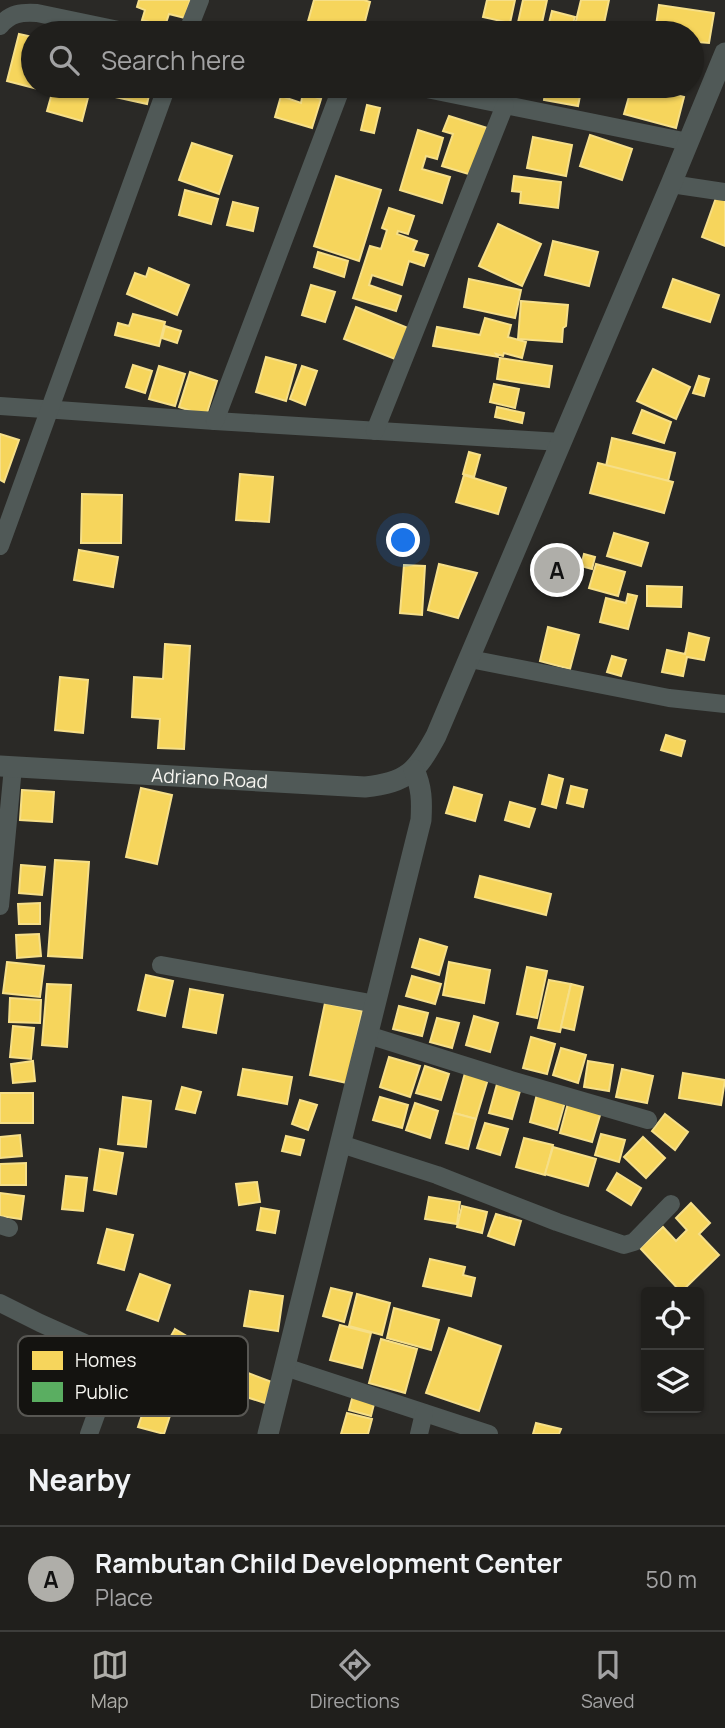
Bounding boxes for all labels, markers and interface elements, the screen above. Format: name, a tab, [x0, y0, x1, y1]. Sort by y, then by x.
search box	[21, 21, 704, 98]
icon: search	[45, 41, 83, 79]
text: Search here	[101, 42, 246, 78]
your location	[386, 523, 420, 557]
pin: A	[534, 544, 580, 596]
street label: Adriano Road	[151, 762, 269, 794]
map controls	[641, 1287, 704, 1413]
button: locate	[641, 1287, 704, 1350]
legend	[18, 1336, 248, 1416]
text: Homes	[75, 1347, 136, 1373]
button: layers	[641, 1350, 704, 1413]
text: Public	[75, 1379, 128, 1405]
text: Nearby	[28, 1459, 131, 1500]
text: Rambutan Child Development Center	[95, 1545, 562, 1581]
text: A	[43, 1563, 59, 1595]
text: 50 m	[646, 1563, 697, 1595]
text: Place	[95, 1581, 153, 1613]
tab: Map	[91, 1646, 129, 1714]
tab: Directions	[310, 1646, 400, 1714]
tab: Saved	[581, 1646, 634, 1714]

